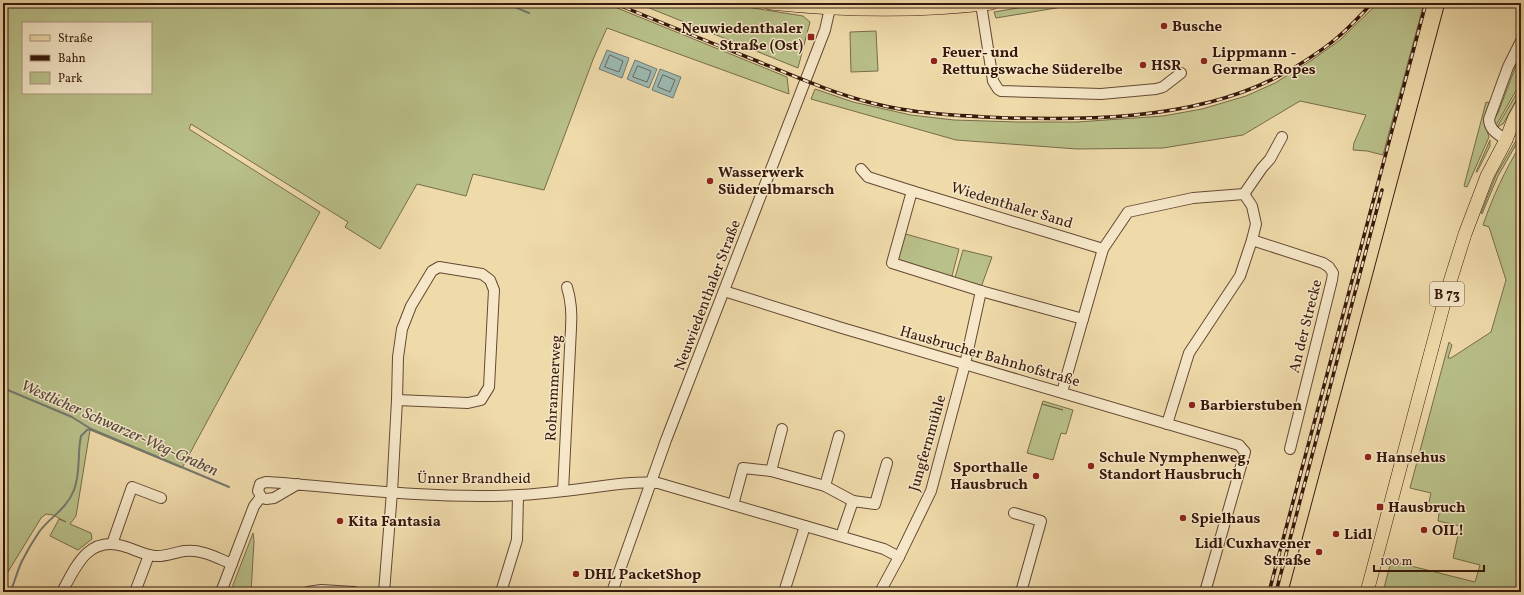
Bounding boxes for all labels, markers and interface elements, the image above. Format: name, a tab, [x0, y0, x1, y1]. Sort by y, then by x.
place label: Busche	[1172, 17, 1222, 38]
place label: Neuwiedenthaler Straße (Ost)	[681, 19, 803, 57]
marker: Busche	[1159, 21, 1169, 31]
legend	[22, 22, 152, 94]
text: Straße	[58, 31, 93, 47]
marker: Neuwiedenthaler Straße (Ost)	[806, 32, 816, 42]
place label: Feuer- und Rettungswache Süderelbe	[942, 43, 1123, 81]
place label: Lippmann - German Ropes	[1212, 43, 1316, 81]
text: Bahn	[58, 51, 86, 67]
marker: Feuer- und Rettungswache Süderelbe	[929, 56, 939, 66]
place label: HSR	[1151, 56, 1182, 77]
marker: Lippmann - German Ropes	[1199, 56, 1209, 66]
marker: HSR	[1138, 60, 1148, 70]
text: Park	[58, 71, 83, 87]
place label: Wasserwerk Süderelbmarsch	[718, 163, 835, 201]
marker: Wasserwerk Süderelbmarsch	[705, 176, 715, 186]
street label: Wiedenthaler Sand	[948, 178, 1075, 235]
street label: Neuwiedenthaler Straße	[670, 217, 747, 374]
street label: An der Strecke	[1285, 277, 1328, 375]
road number: B 73	[1430, 282, 1464, 306]
street label: Hausbrucher Bahnhofstraße	[897, 322, 1082, 393]
street label: Rohrammerweg	[541, 334, 568, 442]
water label: Westlicher Schwarzer-Weg-Graben	[17, 375, 221, 482]
street label: Jungfernmühle	[905, 393, 952, 494]
place label: Barbierstuben	[1200, 396, 1302, 417]
marker: Barbierstuben	[1187, 400, 1197, 410]
place label: Schule Nymphenweg, Standort Hausbruch	[1099, 448, 1250, 486]
place label: Hansehus	[1376, 448, 1446, 469]
marker: Hansehus	[1363, 452, 1373, 462]
place label: Sporthalle Hausbruch	[950, 458, 1028, 496]
marker: Schule Nymphenweg, Standort Hausbruch	[1086, 461, 1096, 471]
street label: Ünner Brandheid	[417, 469, 531, 490]
marker: Sporthalle Hausbruch	[1031, 471, 1041, 481]
place label: Hausbruch	[1388, 498, 1466, 519]
marker: Hausbruch	[1375, 502, 1385, 512]
place label: Spielhaus	[1191, 509, 1261, 530]
place label: Kita Fantasia	[348, 512, 441, 533]
marker: Spielhaus	[1178, 513, 1188, 523]
marker: Kita Fantasia	[335, 516, 345, 526]
place label: OIL!	[1432, 521, 1464, 542]
place label: Lidl	[1344, 525, 1372, 546]
marker: OIL!	[1419, 525, 1429, 535]
marker: Lidl	[1331, 529, 1341, 539]
place label: Lidl Cuxhavener Straße	[1195, 534, 1311, 572]
marker: Lidl Cuxhavener Straße	[1314, 547, 1324, 557]
scale bar	[1374, 547, 1484, 573]
text: 100 m	[1380, 554, 1413, 570]
place label: DHL PacketShop	[584, 565, 701, 586]
marker: DHL PacketShop	[571, 569, 581, 579]

